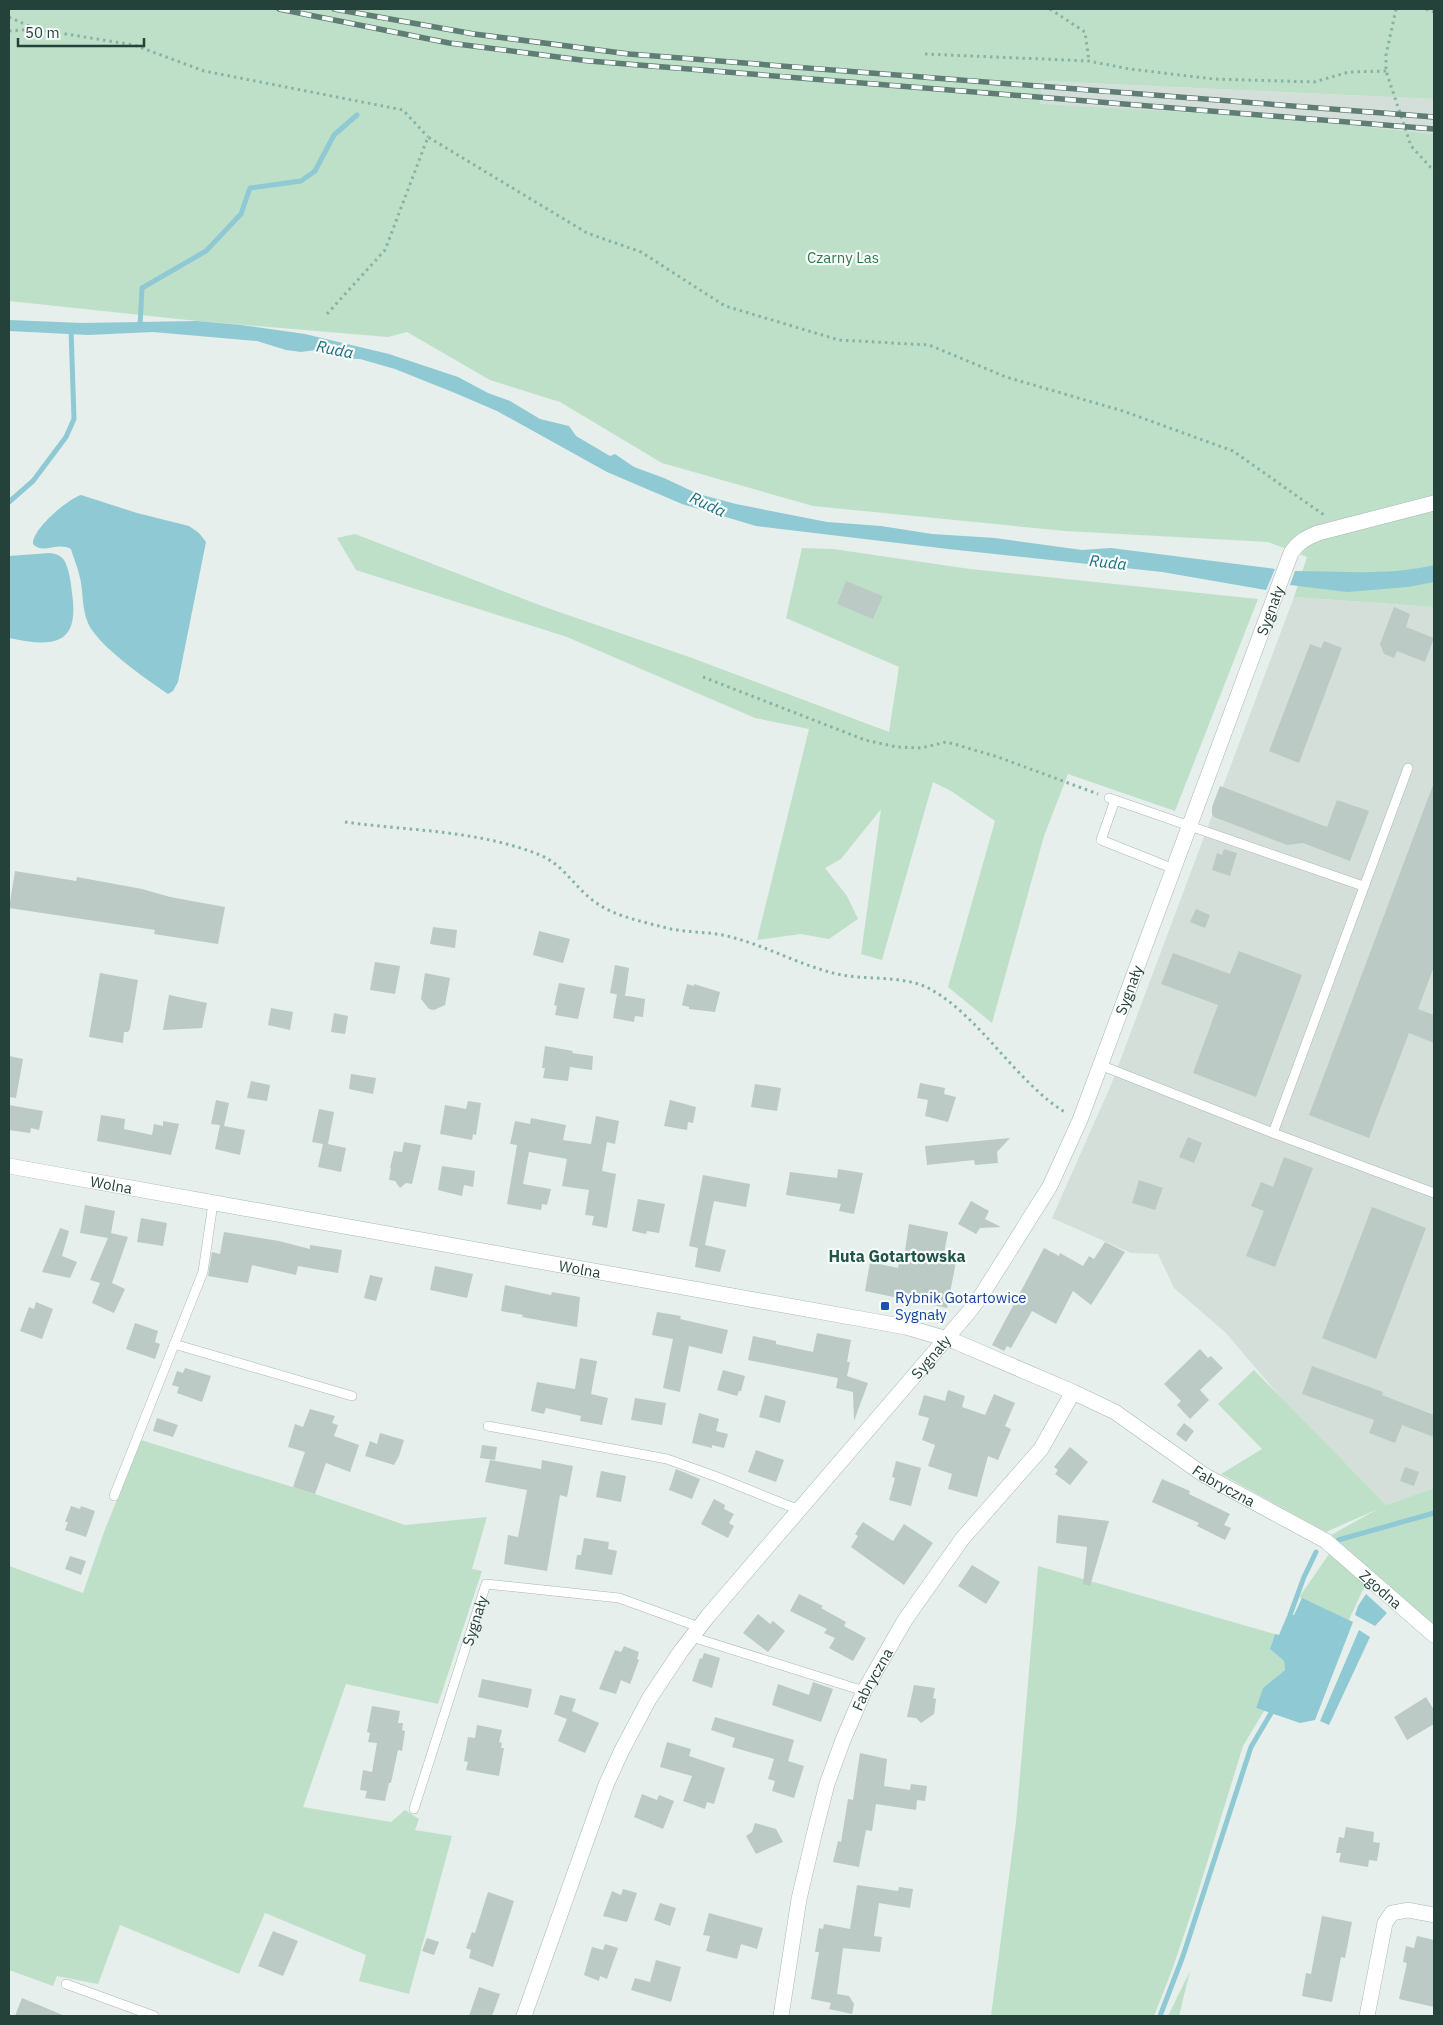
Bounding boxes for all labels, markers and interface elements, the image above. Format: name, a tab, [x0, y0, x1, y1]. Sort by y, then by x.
scale bar	[18, 15, 144, 47]
text: 50 m	[25, 23, 60, 42]
park label: Czarny Las	[807, 248, 879, 267]
water label: Ruda	[315, 336, 355, 362]
water label: Ruda	[687, 487, 729, 521]
water label: Ruda	[1088, 550, 1128, 574]
street label: Sygnały	[1252, 582, 1288, 638]
street label: Sygnały	[1110, 962, 1147, 1018]
street label: Wolna	[89, 1171, 134, 1197]
district label: Huta Gotartowska	[828, 1246, 966, 1266]
street label: Wolna	[557, 1255, 602, 1282]
place label: Rybnik Gotartowice Sygnały	[895, 1288, 1027, 1324]
marker: Rybnik Gotartowice Sygnały	[879, 1300, 891, 1312]
street label: Sygnały	[907, 1330, 955, 1382]
street label: Fabryczna	[1189, 1460, 1259, 1510]
street label: Zgodna	[1356, 1565, 1406, 1613]
street label: Sygnały	[457, 1592, 491, 1648]
street label: Fabryczna	[847, 1644, 896, 1713]

